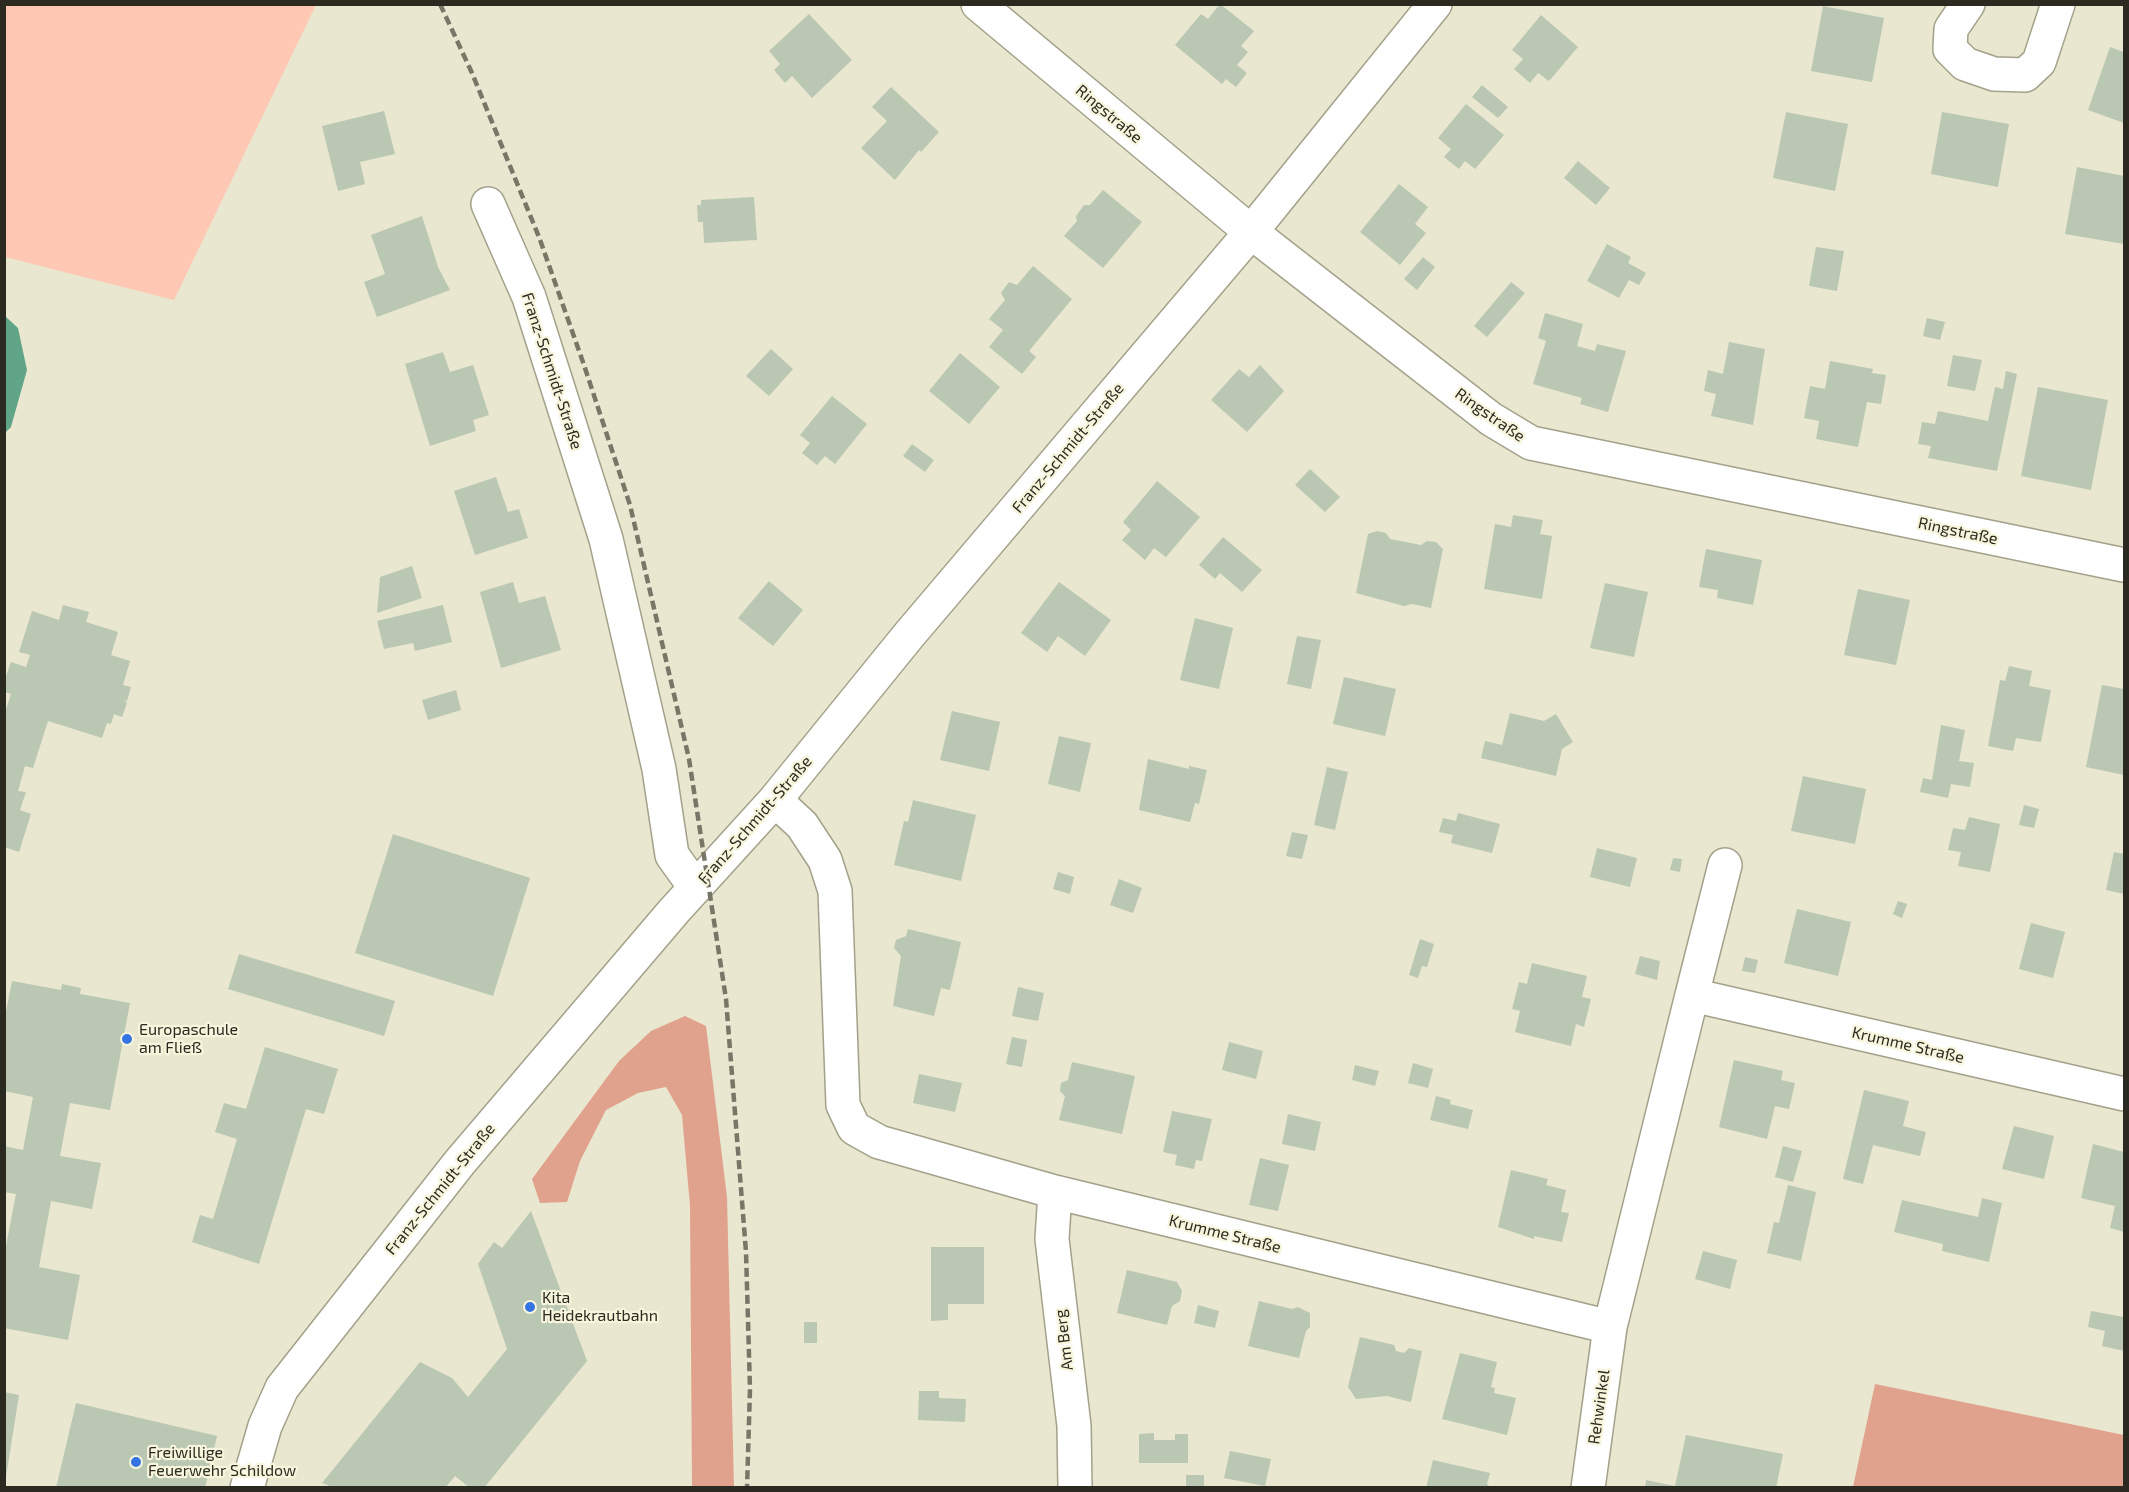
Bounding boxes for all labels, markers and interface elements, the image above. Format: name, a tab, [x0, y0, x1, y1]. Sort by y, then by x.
street label: Ringstraße	[1072, 81, 1146, 147]
street label: Franz-Schmidt-Straße	[518, 290, 586, 452]
street label: Franz-Schmidt-Straße	[1008, 379, 1128, 517]
street label: Ringstraße	[1451, 384, 1529, 446]
street label: Ringstraße	[1916, 513, 2000, 549]
street label: Franz-Schmidt-Straße	[694, 752, 816, 888]
place label: Europaschule am Fließ	[139, 1020, 238, 1058]
street label: Krumme Straße	[1850, 1023, 1966, 1067]
marker: Europaschule am Fließ	[120, 1032, 134, 1046]
street label: Franz-Schmidt-Straße	[381, 1119, 499, 1259]
street label: Krumme Straße	[1167, 1211, 1283, 1257]
place label: Kita Heidekrautbahn	[542, 1288, 658, 1326]
marker: Kita Heidekrautbahn	[523, 1300, 537, 1314]
street label: Am Berg	[1051, 1308, 1077, 1372]
street label: Rehwinkel	[1584, 1368, 1614, 1446]
place label: Freiwillige Feuerwehr Schildow	[148, 1443, 296, 1481]
marker: Freiwillige Feuerwehr Schildow	[129, 1455, 143, 1469]

